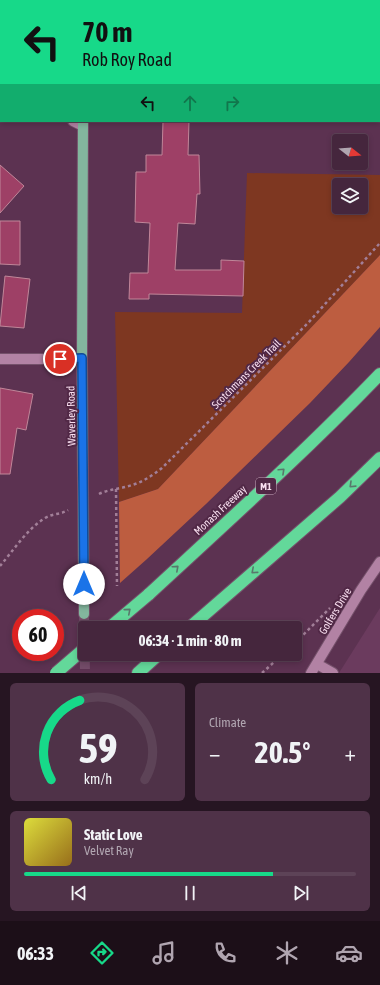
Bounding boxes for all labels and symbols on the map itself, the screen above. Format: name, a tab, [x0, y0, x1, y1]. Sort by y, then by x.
north arrow	[332, 134, 368, 170]
street label: Scotchmans Creek Trail	[209, 337, 283, 411]
pin	[43, 342, 77, 376]
street label: Waverley Road	[64, 386, 78, 446]
one-way arrow	[277, 468, 285, 476]
road number: M1	[256, 478, 276, 494]
one-way arrow	[349, 480, 357, 488]
street label: Monash Freeway	[191, 482, 249, 537]
position arrow	[63, 563, 105, 605]
one-way arrow	[172, 566, 179, 573]
one-way arrow	[252, 566, 259, 573]
street label: Golfers Drive	[316, 586, 354, 636]
speed limit sign: 60	[12, 609, 64, 661]
one-way arrow	[123, 609, 131, 616]

